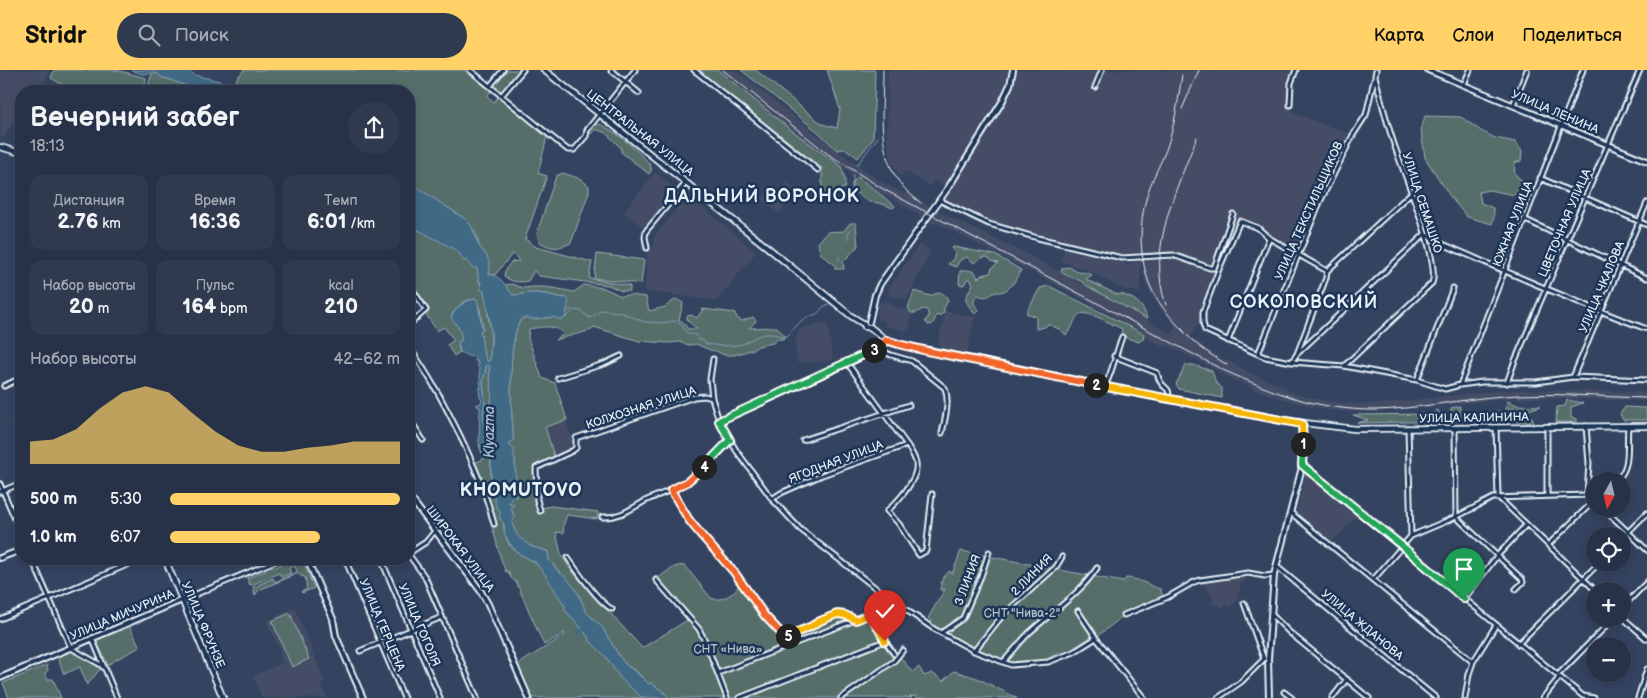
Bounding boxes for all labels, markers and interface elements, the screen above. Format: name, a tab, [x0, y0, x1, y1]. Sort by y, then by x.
search box	[117, 13, 467, 58]
text: Stridr	[25, 21, 87, 50]
icon: search	[135, 21, 163, 49]
text: Поиск	[175, 24, 229, 47]
text: Карта	[1374, 25, 1424, 46]
text: Слои	[1452, 25, 1494, 46]
text: Поделиться	[1522, 25, 1622, 46]
street label: ЦЕНТРАЛЬНАЯ УЛИЦА	[583, 86, 697, 180]
street label: УЛИЦА ЛЕНИНА	[1509, 87, 1602, 137]
text: Вечерний забег	[30, 101, 239, 134]
button: share	[348, 102, 400, 154]
text: 18:13	[30, 137, 65, 156]
street label: УЛИЦА ТЕКСТИЛЬЩИКОВ	[1272, 139, 1347, 283]
street label: УЛИЦА СЕМАШКО	[1399, 151, 1445, 256]
street label: ЦВЕТОЧНАЯ УЛИЦА	[1535, 166, 1595, 279]
street label: ЮЖНАЯ УЛИЦА	[1490, 178, 1536, 269]
district label: ДАЛЬНИЙ ВОРОНОК	[664, 184, 860, 207]
text: Дистанция	[54, 192, 124, 209]
text: Время	[194, 192, 236, 209]
text: Темп	[324, 192, 358, 209]
text: 2.76	[57, 209, 99, 234]
text: 16:36	[189, 209, 241, 234]
text: 6:01	[307, 209, 347, 234]
text: km	[99, 215, 121, 232]
text: /km	[347, 215, 375, 232]
street label: УЛИЦА ЧКАЛОВА	[1576, 238, 1628, 335]
text: Набор высоты	[42, 277, 136, 294]
text: Пульс	[196, 277, 234, 294]
text: kcal	[328, 277, 354, 294]
district label: СОКОЛОВСКИЙ	[1230, 290, 1378, 313]
text: 20	[69, 294, 94, 319]
text: 164	[182, 294, 216, 319]
text: 210	[324, 294, 358, 319]
text: m	[94, 300, 109, 317]
text: bpm	[216, 300, 248, 317]
pin: 3	[862, 338, 886, 362]
text: 3	[870, 342, 879, 359]
text: Набор высоты	[30, 350, 137, 369]
text: 42–62 m	[333, 350, 400, 369]
pin: 2	[1084, 372, 1108, 398]
text: 2	[1092, 377, 1101, 394]
street label: КОЛХОЗНАЯ УЛИЦА	[584, 383, 699, 433]
water label: Klyazma	[481, 406, 498, 458]
street label: УЛИЦА КАЛИНИНА	[1419, 410, 1530, 426]
pin: 1	[1290, 432, 1316, 456]
text: 1	[1301, 436, 1306, 453]
street label: ЯГОДНАЯ УЛИЦА	[787, 437, 886, 487]
pin: 4	[692, 454, 716, 480]
text: 4	[700, 459, 709, 476]
north arrow	[1586, 472, 1631, 518]
map controls	[1586, 472, 1631, 682]
district label: KHOMUTOVO	[460, 480, 582, 501]
text: 500 m	[30, 490, 77, 509]
text: 5:30	[110, 490, 142, 509]
street label: ШИРОКАЯ УЛИЦА	[423, 503, 498, 596]
button: locate	[1586, 527, 1631, 572]
text: 1.0 km	[30, 528, 77, 547]
text: 6:07	[110, 528, 140, 547]
pin	[1443, 548, 1485, 599]
street label: 2 ЛИНИЯ	[1008, 551, 1056, 599]
street label: 3 ЛИНИЯ	[951, 552, 985, 608]
icon: arrive	[1450, 555, 1478, 583]
street label: УЛИЦА ГЕРЦЕНА	[356, 576, 409, 674]
street label: УЛИЦА ФРУНЗЕ	[178, 579, 228, 671]
street label: УЛИЦА ГОГОЛЯ	[395, 581, 443, 669]
button: +	[1586, 582, 1631, 627]
street label: УЛИЦА МИЧУРИНА	[68, 586, 177, 644]
street label: УЛИЦА ЖДАНОВА	[1318, 586, 1407, 664]
pin	[864, 590, 906, 641]
icon: check	[871, 597, 899, 625]
park label: СНТ "Нива-2"	[984, 606, 1060, 621]
pin: 5	[776, 624, 800, 648]
text: 5	[784, 628, 793, 645]
button: −	[1586, 637, 1631, 682]
park label: СНТ «Нива»	[693, 642, 763, 657]

